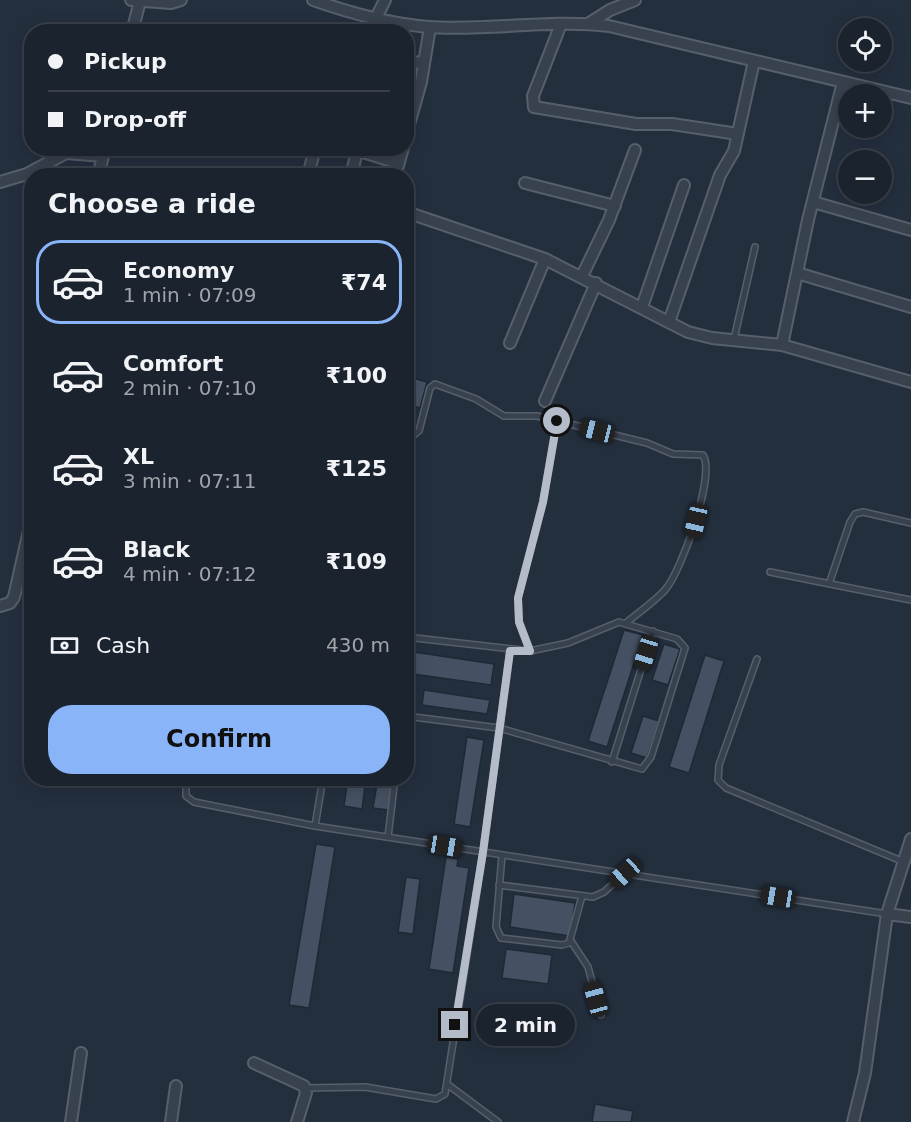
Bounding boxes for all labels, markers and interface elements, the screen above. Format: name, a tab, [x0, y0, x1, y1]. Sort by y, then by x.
map controls	[838, 18, 892, 204]
button: locate	[838, 18, 892, 72]
text: Pickup	[84, 49, 167, 74]
button: +	[838, 84, 892, 138]
text: Drop-off	[84, 107, 186, 132]
button: −	[838, 150, 892, 204]
text: Choose a ride	[48, 188, 256, 219]
icon: car	[51, 255, 105, 309]
text: Economy	[123, 258, 234, 283]
text: ₹74	[341, 270, 387, 295]
text: 1 min · 07:09	[123, 283, 257, 307]
icon: car	[51, 348, 105, 402]
text: Comfort	[123, 351, 223, 376]
text: ₹100	[326, 363, 387, 388]
text: 2 min · 07:10	[123, 376, 257, 400]
route start	[543, 407, 570, 434]
car	[577, 418, 617, 444]
icon: car	[51, 441, 105, 495]
text: XL	[123, 444, 154, 469]
text: ₹125	[326, 456, 387, 481]
text: 3 min · 07:11	[123, 469, 257, 493]
car	[683, 501, 709, 541]
icon: car	[51, 534, 105, 588]
text: Black	[123, 537, 190, 562]
text: ₹109	[326, 549, 387, 574]
text: 4 min · 07:12	[123, 562, 257, 586]
icon: cash	[48, 629, 81, 662]
text: Cash	[96, 633, 150, 658]
text: 430 m	[326, 633, 390, 657]
car	[632, 633, 660, 673]
button: Confirm	[48, 705, 390, 774]
car	[426, 834, 464, 858]
car	[606, 854, 644, 892]
car	[759, 885, 797, 909]
car	[583, 979, 609, 1019]
callout: 2 min	[476, 1004, 575, 1046]
route end	[441, 1011, 468, 1038]
text: 2 min	[494, 1013, 557, 1037]

